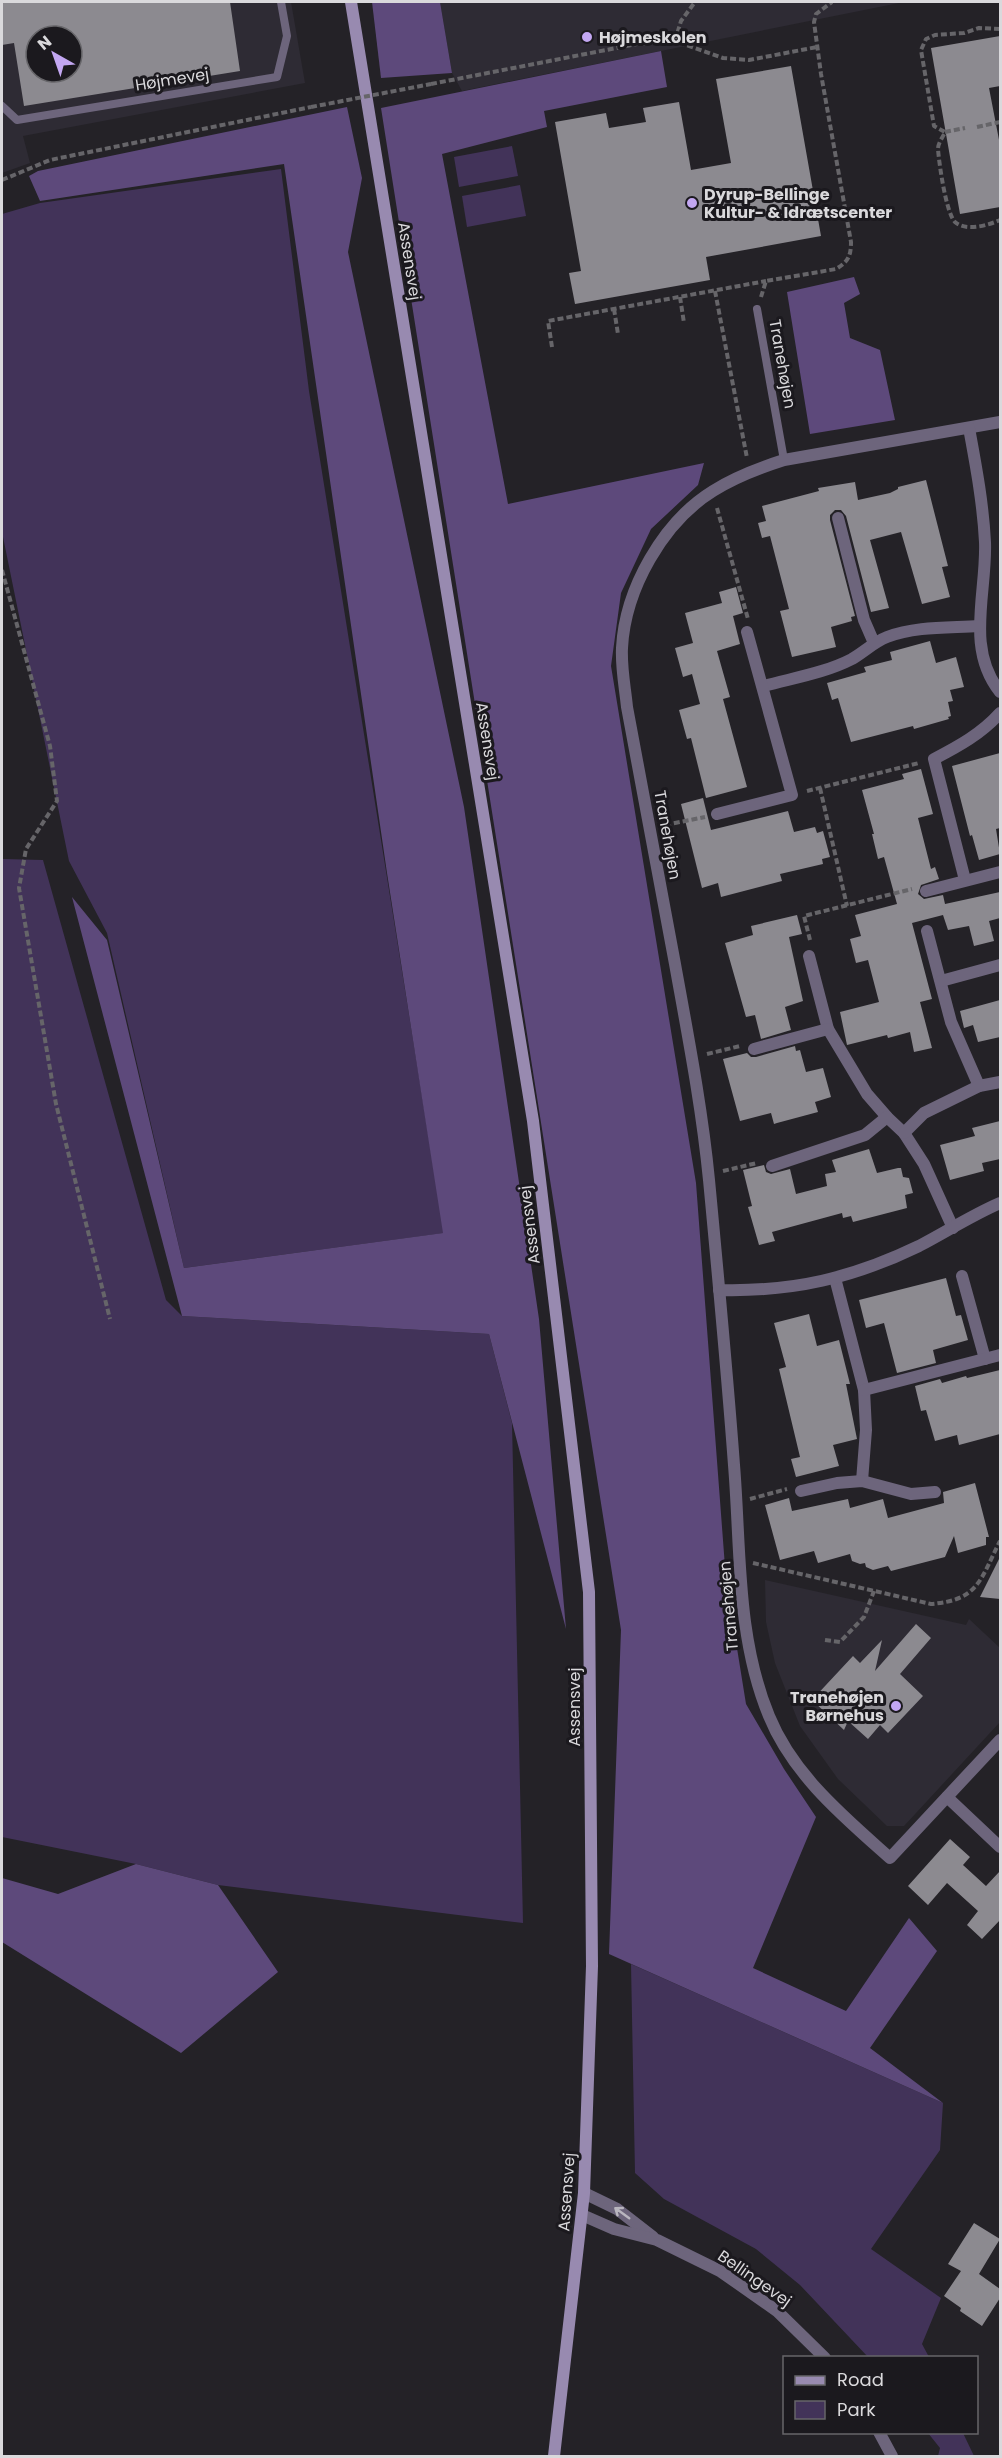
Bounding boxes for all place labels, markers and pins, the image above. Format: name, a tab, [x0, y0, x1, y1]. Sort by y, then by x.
place label: Højmeskolen	[599, 26, 707, 49]
marker: Højmeskolen	[580, 30, 594, 44]
place label: Dyrup-Bellinge Kultur- & Idrætscenter	[704, 183, 892, 224]
marker: Dyrup-Bellinge Kultur- & Idrætscenter	[685, 196, 699, 210]
place label: Tranehøjen Børnehus	[790, 1686, 884, 1727]
marker: Tranehøjen Børnehus	[889, 1699, 903, 1713]

